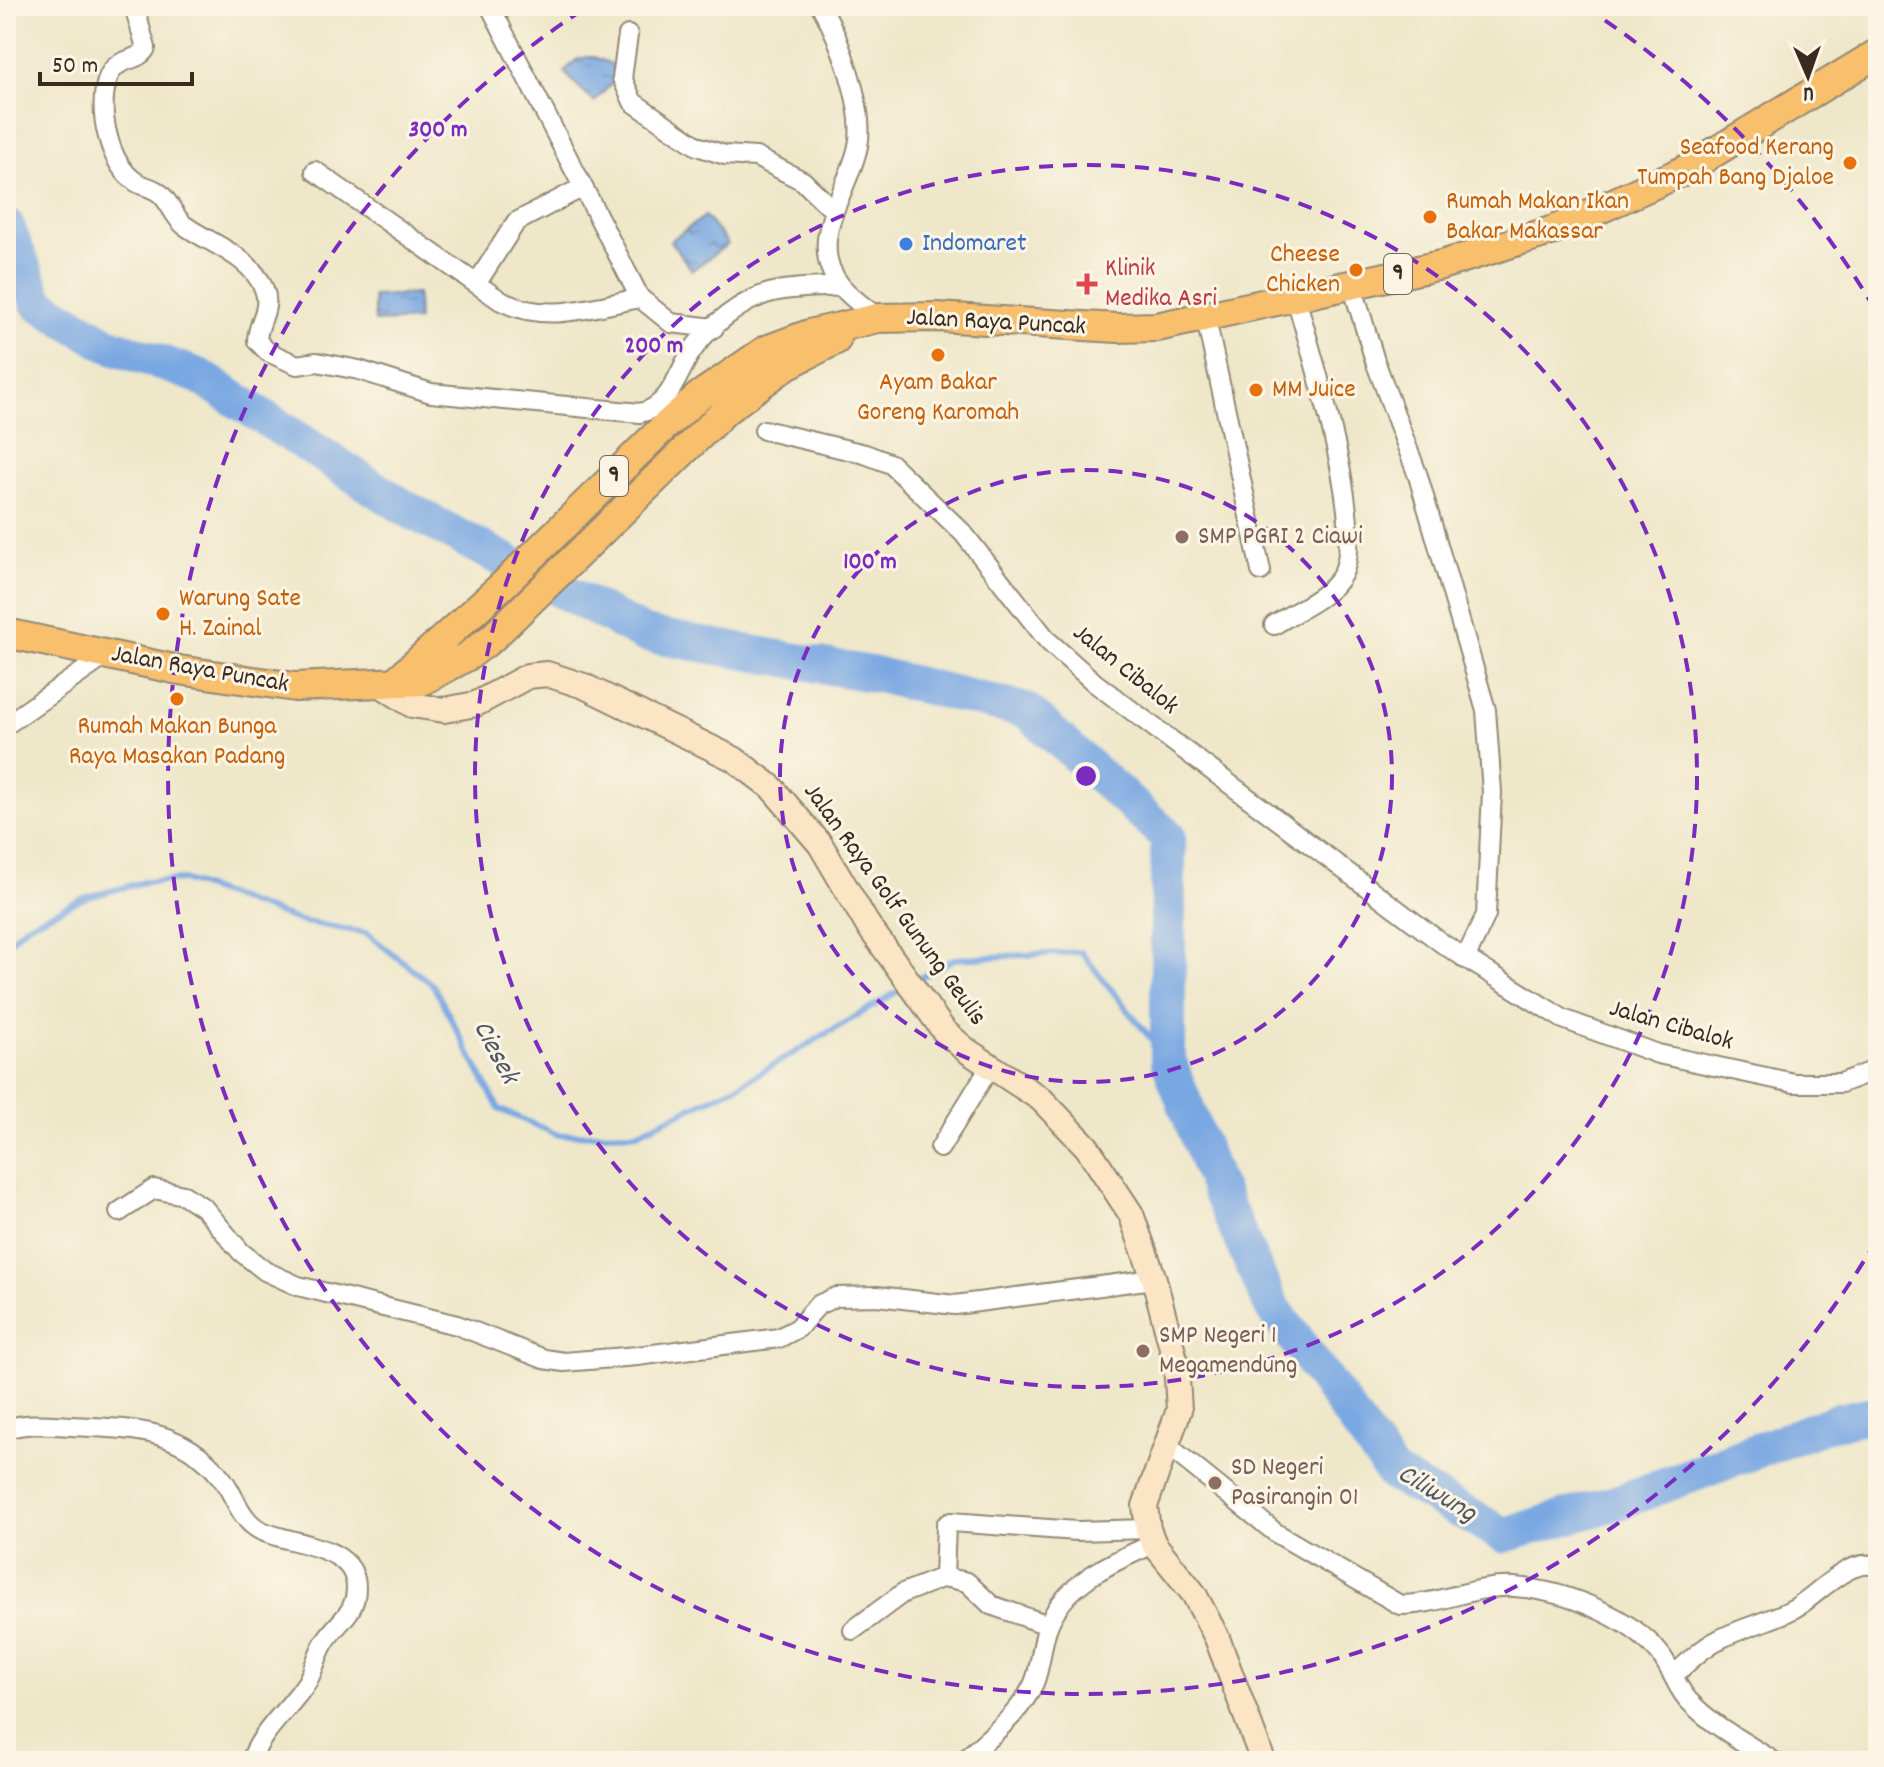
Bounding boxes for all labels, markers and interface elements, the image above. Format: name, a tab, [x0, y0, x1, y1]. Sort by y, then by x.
scale bar	[40, 36, 192, 86]
north arrow	[1768, 36, 1848, 116]
text: 50 m	[52, 50, 98, 84]
text: U	[1803, 77, 1814, 108]
text: 300 m	[409, 114, 467, 148]
place label: Seafood Kerang Tumpah Bang Djaloe	[1637, 130, 1834, 197]
marker: Seafood Kerang Tumpah Bang Djaloe	[1841, 154, 1859, 172]
place label: Rumah Makan Ikan Bakar Makassar	[1446, 184, 1629, 251]
marker: Rumah Makan Ikan Bakar Makassar	[1421, 208, 1439, 226]
place label: Indomaret	[922, 226, 1027, 263]
marker: Indomaret	[897, 235, 915, 253]
place label: Cheese Chicken	[1266, 237, 1340, 304]
place label: Klinik Medika Asri	[1105, 251, 1217, 318]
road number: 9	[1384, 254, 1412, 294]
marker: Cheese Chicken	[1347, 261, 1365, 279]
marker: Klinik Medika Asri	[1076, 273, 1098, 295]
street label: Jalan Raya Puncak	[905, 300, 1087, 346]
text: 200 m	[625, 330, 683, 364]
marker: Ayam Bakar Goreng Karomah	[929, 346, 947, 364]
place label: Ayam Bakar Goreng Karomah	[857, 365, 1019, 432]
place label: MM Juice	[1272, 372, 1356, 409]
marker: MM Juice	[1247, 381, 1265, 399]
road number: 9	[600, 456, 628, 496]
place label: SMP PGRI 2 Ciawi	[1198, 519, 1363, 556]
marker: SMP PGRI 2 Ciawi	[1173, 528, 1191, 546]
text: 100 m	[843, 546, 897, 580]
place label: Warung Sate H. Zainal	[179, 581, 301, 648]
marker: Warung Sate H. Zainal	[154, 605, 172, 623]
street label: Jalan Cibalok	[1064, 616, 1186, 724]
street label: Jalan Raya Puncak	[108, 636, 292, 704]
marker: Rumah Makan Bunga Raya Masakan Padang	[168, 690, 186, 708]
place label: Rumah Makan Bunga Raya Masakan Padang	[69, 709, 285, 776]
centre of rings	[1072, 762, 1100, 790]
street label: Jalan Raya Golf Gunung Geulis	[793, 776, 995, 1034]
street label: Jalan Cibalok	[1605, 991, 1737, 1061]
water label: Ciesek	[461, 1014, 529, 1094]
place label: SMP Negeri 1 Megamendung	[1159, 1318, 1297, 1385]
marker: SMP Negeri 1 Megamendung	[1134, 1342, 1152, 1360]
place label: SD Negeri Pasirangin 01	[1231, 1450, 1359, 1517]
water label: Ciliwung	[1389, 1456, 1484, 1535]
marker: SD Negeri Pasirangin 01	[1206, 1474, 1224, 1492]

